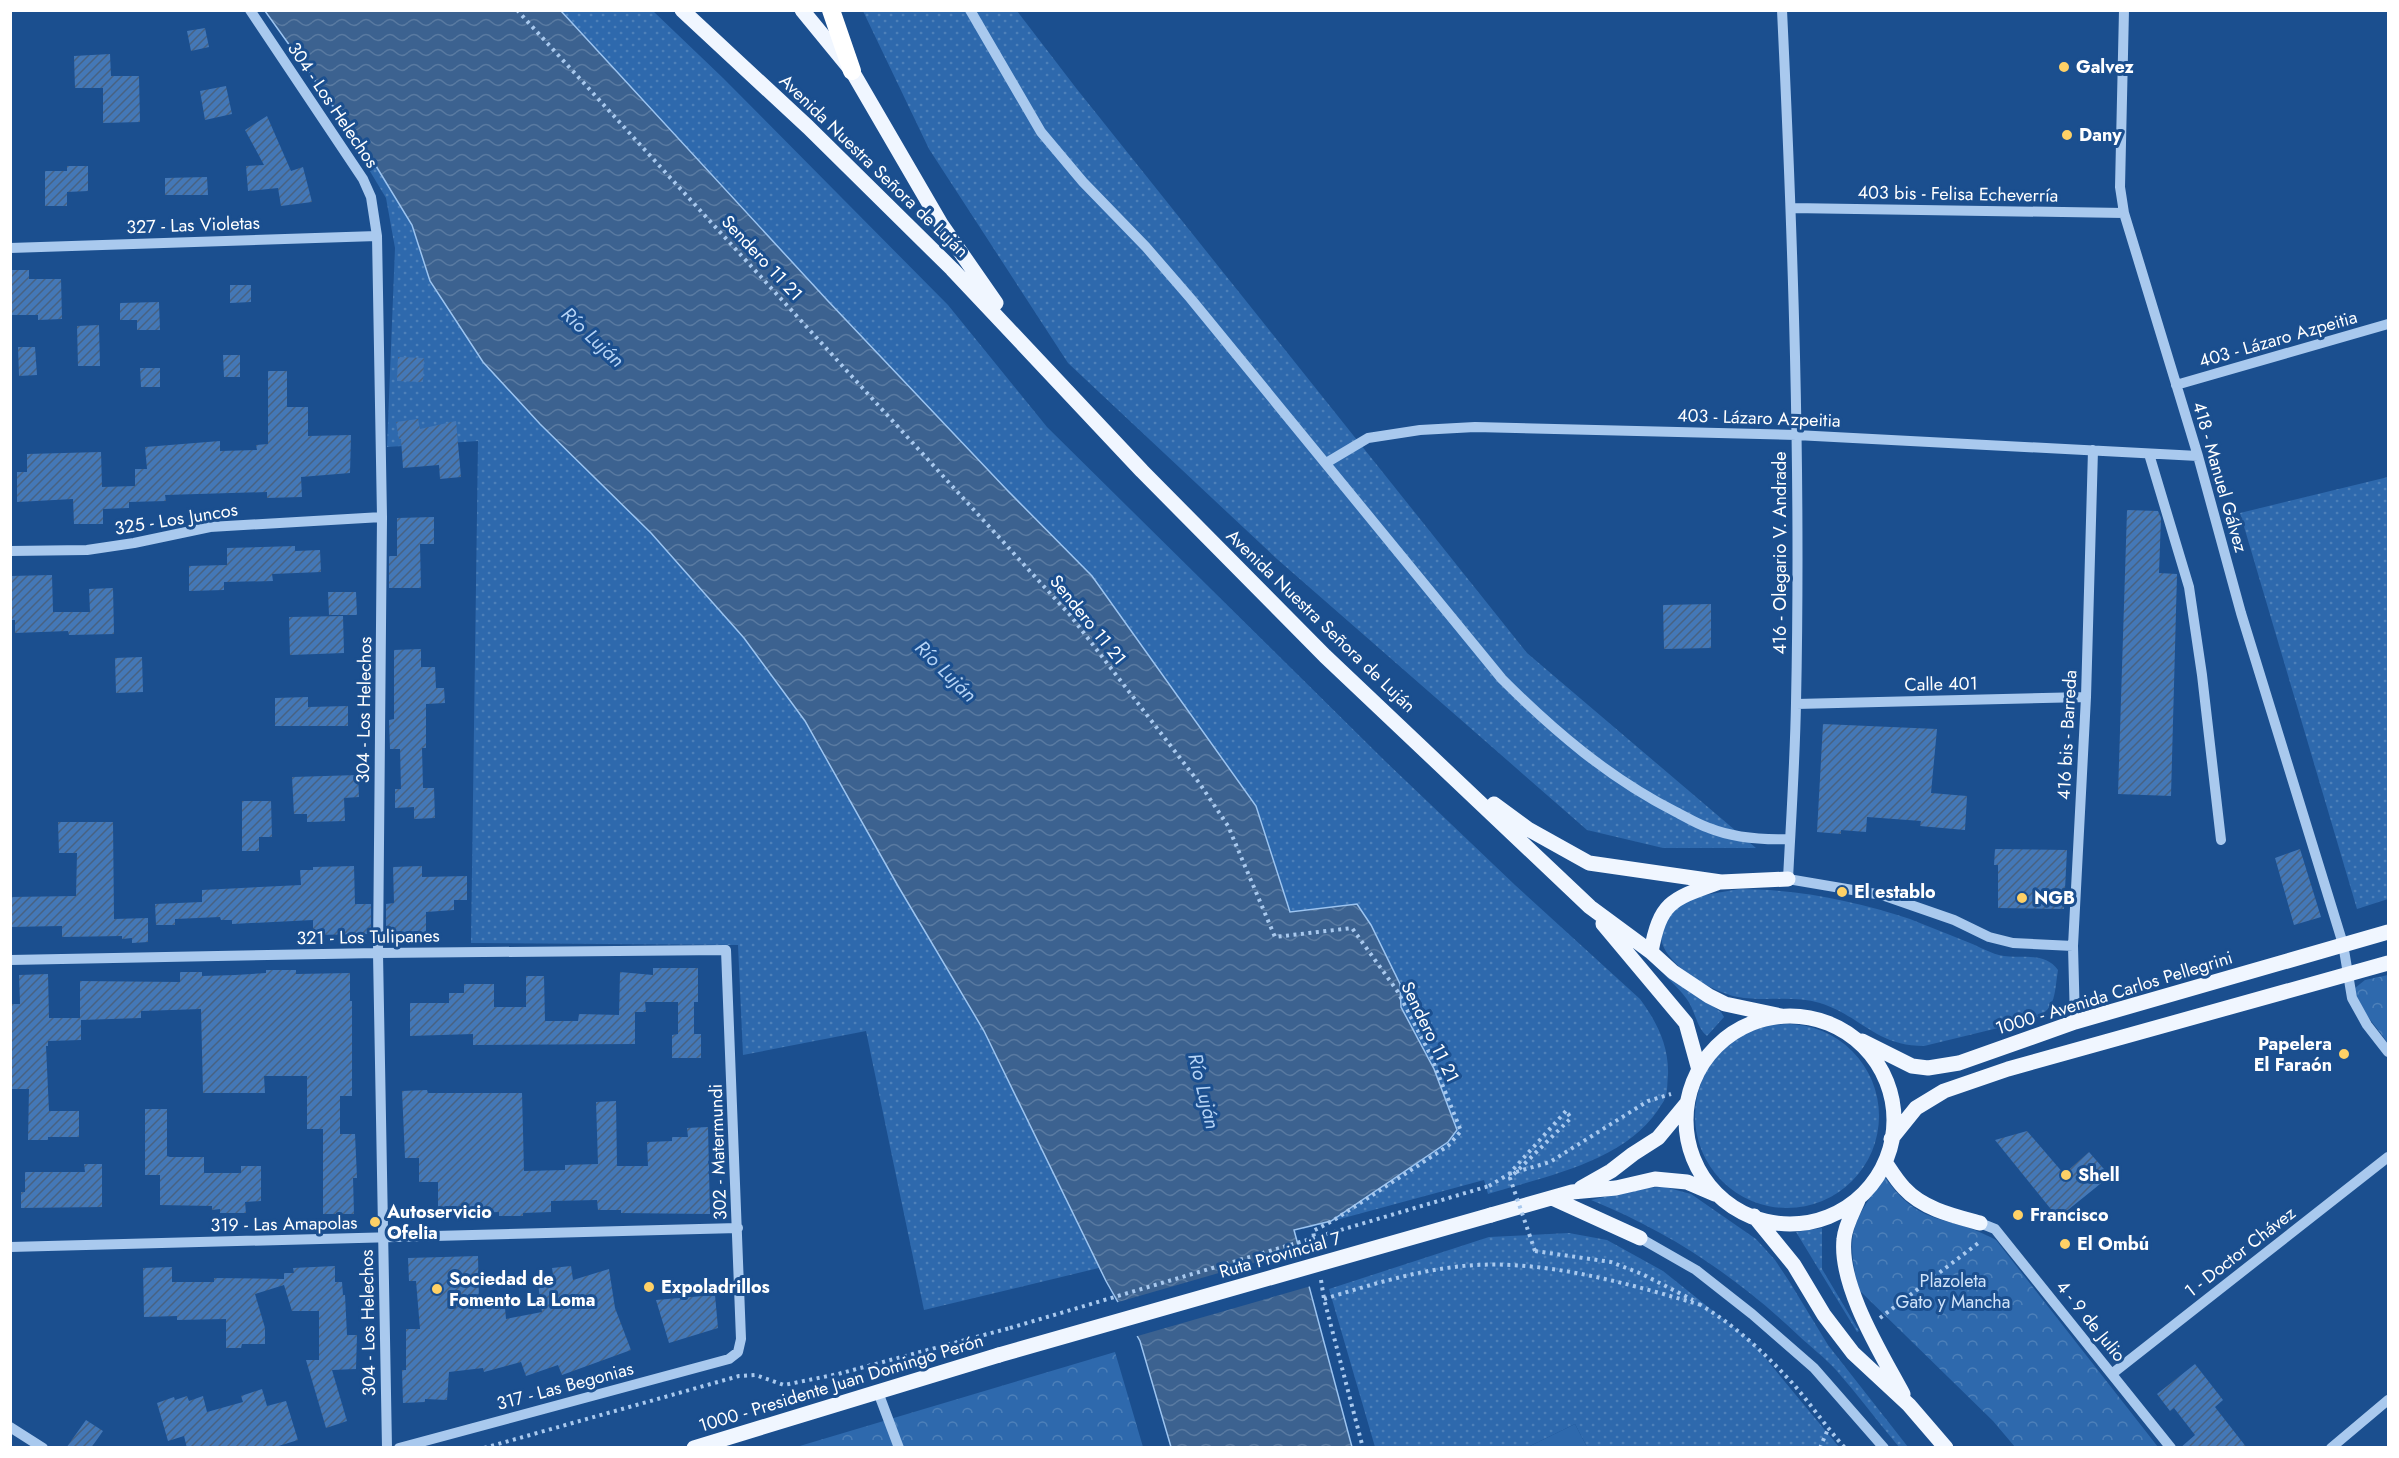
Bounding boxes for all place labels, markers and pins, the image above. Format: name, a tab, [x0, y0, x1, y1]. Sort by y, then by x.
place label: Galvez	[2076, 54, 2134, 80]
marker: Galvez	[2057, 60, 2071, 74]
place label: Dany	[2079, 122, 2122, 148]
marker: Dany	[2060, 128, 2074, 142]
place label: El establo	[1854, 879, 1936, 905]
marker: El establo	[1835, 885, 1849, 899]
place label: NGB	[2034, 885, 2075, 911]
marker: NGB	[2015, 891, 2029, 905]
place label: Papelera El Faraón	[2254, 1031, 2332, 1078]
marker: Papelera El Faraón	[2337, 1047, 2351, 1061]
place label: Shell	[2078, 1162, 2120, 1188]
marker: Shell	[2059, 1168, 2073, 1182]
place label: Autoservicio Ofelia	[386, 1199, 492, 1246]
place label: Francisco	[2030, 1202, 2109, 1228]
marker: Francisco	[2011, 1208, 2025, 1222]
marker: Autoservicio Ofelia	[368, 1215, 382, 1229]
place label: El Ombú	[2077, 1231, 2149, 1257]
marker: El Ombú	[2058, 1237, 2072, 1251]
place label: Sociedad de Fomento La Loma	[449, 1266, 595, 1313]
place label: Expoladrillos	[661, 1274, 770, 1300]
marker: Expoladrillos	[642, 1280, 656, 1294]
marker: Sociedad de Fomento La Loma	[430, 1282, 444, 1296]

